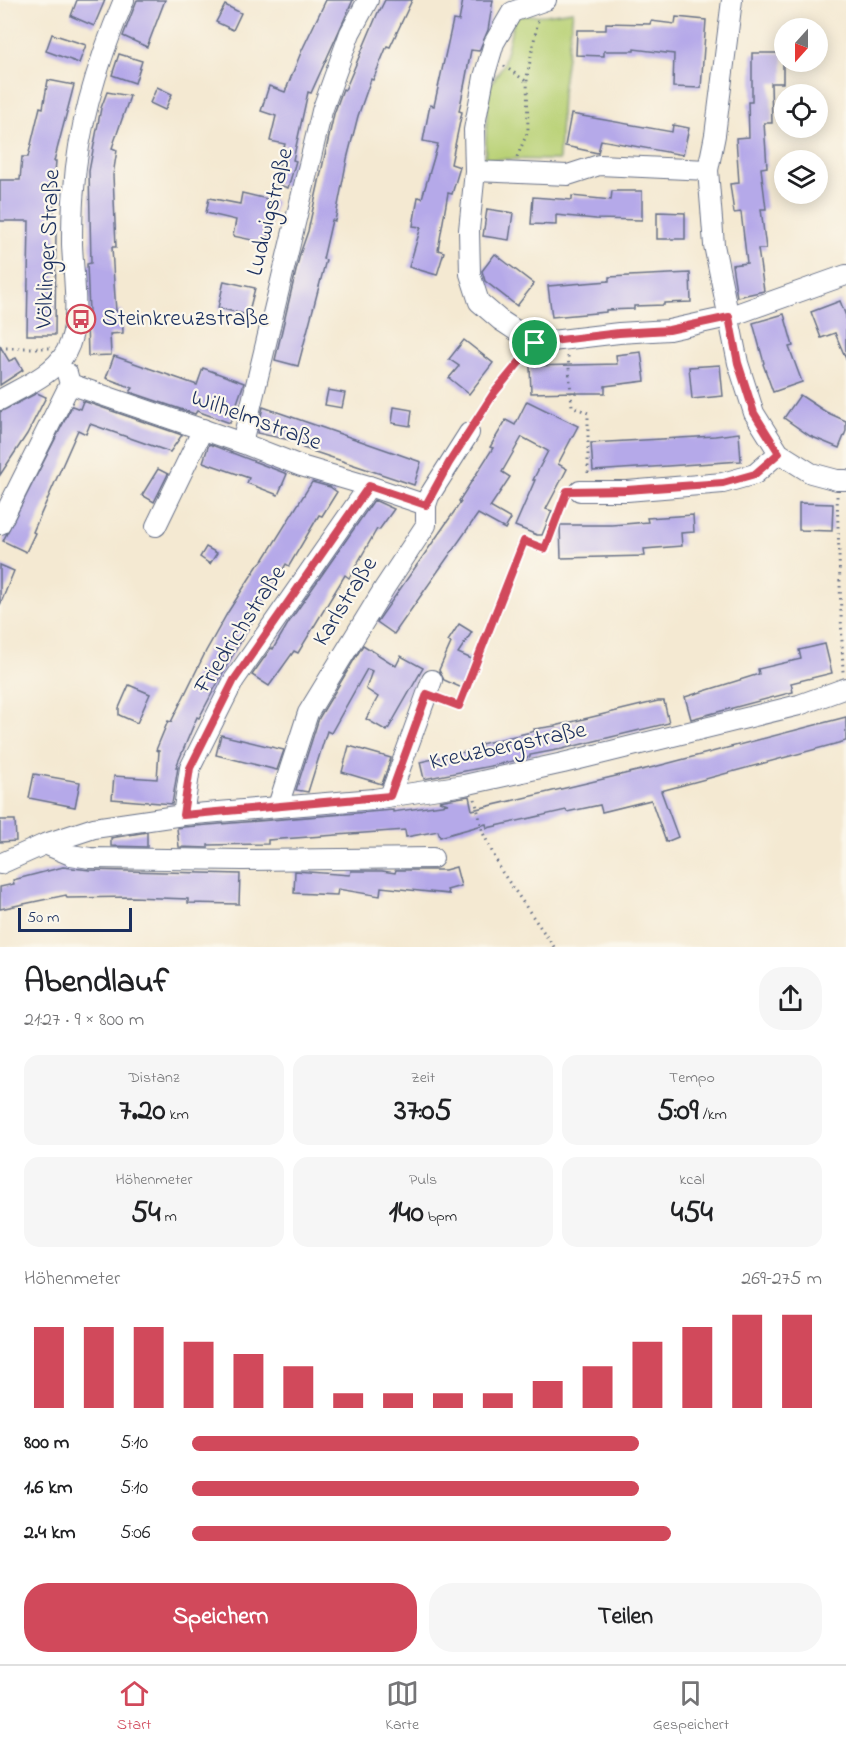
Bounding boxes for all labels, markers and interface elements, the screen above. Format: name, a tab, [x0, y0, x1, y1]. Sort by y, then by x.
north arrow	[774, 18, 828, 72]
map controls	[774, 18, 828, 204]
button: locate	[774, 84, 828, 138]
street label: Ludwigstraße	[238, 144, 304, 280]
button: layers	[774, 150, 828, 204]
street label: Völklinger Straße	[27, 168, 71, 331]
place label: Steinkreuzstraße	[102, 302, 269, 337]
bus stop icon: Steinkreuzstraße	[65, 303, 97, 335]
pin	[509, 317, 560, 368]
icon: arrive	[518, 326, 551, 359]
street label: Wilhelmstraße	[186, 381, 327, 461]
street label: Karlstraße	[305, 550, 387, 654]
street label: Friedrichstraße	[186, 558, 296, 702]
street label: Kreuzbergstraße	[426, 713, 590, 781]
scale bar	[18, 905, 132, 932]
text: 50 m	[27, 906, 59, 930]
text: Abendlauf	[24, 959, 169, 1007]
button: share	[759, 967, 822, 1030]
text: 21:27 · 9 × 800 m	[24, 1006, 144, 1035]
text: Distanz	[128, 1066, 180, 1090]
text: Zeit	[411, 1066, 435, 1090]
text: Tempo	[669, 1066, 715, 1090]
text: 7.20	[119, 1090, 165, 1134]
text: 37:05	[394, 1090, 452, 1134]
text: 5:09	[657, 1090, 699, 1134]
text: km	[165, 1103, 189, 1127]
text: /km	[699, 1103, 727, 1127]
text: Höhenmeter	[116, 1168, 192, 1192]
text: Puls	[409, 1168, 437, 1192]
text: kcal	[679, 1168, 705, 1192]
text: 54	[131, 1192, 161, 1236]
text: 140	[389, 1192, 424, 1236]
text: 454	[671, 1192, 713, 1236]
text: m	[161, 1205, 177, 1229]
text: bpm	[424, 1205, 457, 1229]
text: Höhenmeter	[24, 1265, 120, 1294]
text: 269–275 m	[741, 1265, 822, 1294]
text: 800 m	[24, 1429, 69, 1458]
text: 5:10	[120, 1429, 148, 1458]
text: 1.6 km	[24, 1474, 73, 1503]
text: 5:10	[120, 1474, 148, 1503]
text: 2.4 km	[24, 1519, 76, 1548]
text: 5:06	[120, 1519, 151, 1548]
button: Speichern	[24, 1583, 417, 1652]
button: Teilen	[429, 1583, 822, 1652]
tab: Start	[117, 1677, 151, 1737]
tab: Karte	[385, 1677, 419, 1737]
tab: Gespeichert	[653, 1677, 729, 1737]

